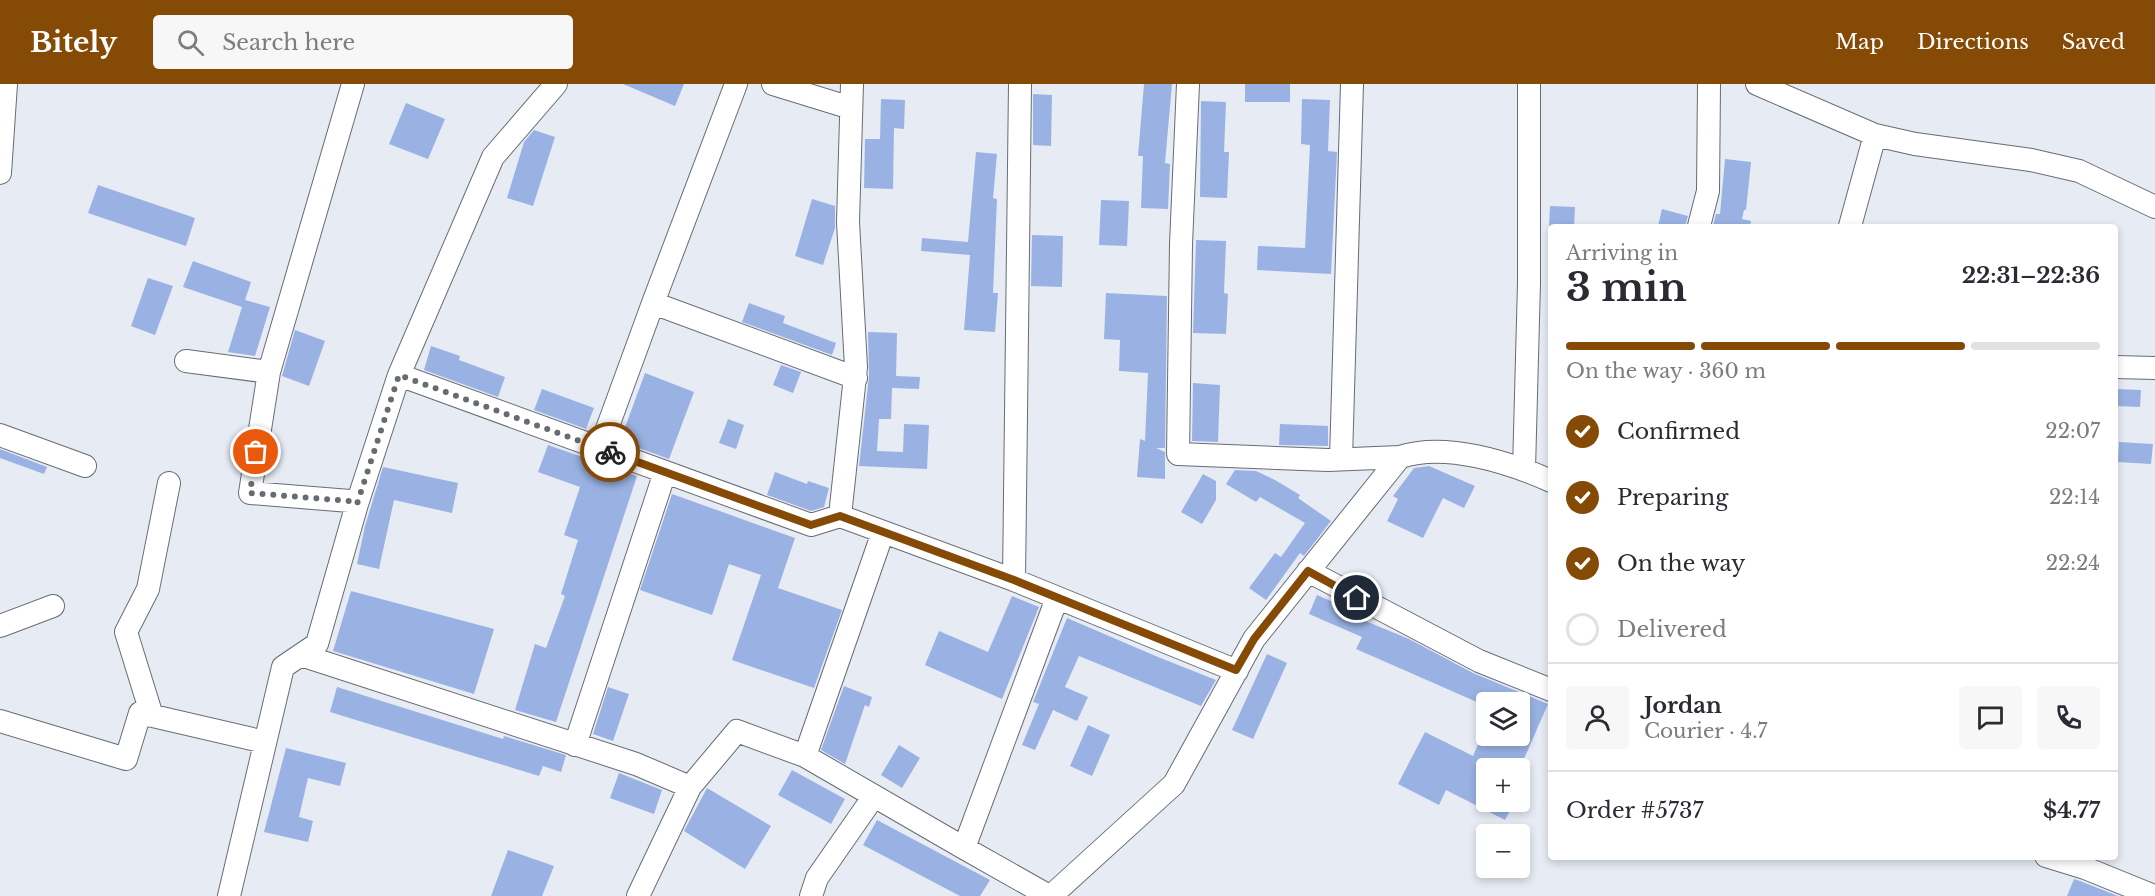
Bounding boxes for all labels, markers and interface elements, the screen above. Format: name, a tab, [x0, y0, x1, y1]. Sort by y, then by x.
search box	[153, 15, 573, 69]
text: Bitely	[30, 25, 117, 60]
icon: search	[174, 26, 207, 59]
text: Search here	[222, 29, 355, 56]
text: Map	[1835, 29, 1884, 55]
text: Directions	[1917, 29, 2029, 55]
text: Saved	[2062, 29, 2125, 55]
text: Arriving in	[1566, 241, 1678, 265]
text: 22:31–22:36	[1962, 262, 2100, 289]
text: 3 min	[1566, 263, 1687, 312]
text: On the way · 360 m	[1566, 359, 1766, 383]
icon: check	[1566, 415, 1599, 448]
text: Confirmed	[1617, 418, 1740, 445]
text: 22:07	[2045, 419, 2100, 443]
courier	[580, 422, 640, 482]
pin	[230, 426, 281, 477]
icon: bag	[239, 435, 272, 468]
icon: bike	[594, 436, 627, 469]
icon: check	[1566, 481, 1599, 514]
text: Preparing	[1617, 484, 1728, 511]
text: 22:14	[2049, 485, 2100, 509]
icon: check	[1566, 547, 1599, 580]
text: On the way	[1617, 550, 1745, 577]
text: 22:24	[2046, 551, 2100, 575]
pin	[1331, 572, 1382, 623]
icon: home	[1340, 581, 1373, 614]
text: Delivered	[1617, 616, 1727, 643]
button: person	[1566, 686, 1629, 749]
button: chat	[1959, 686, 2022, 749]
button: phone	[2037, 686, 2100, 749]
map controls	[1476, 692, 1530, 878]
button: layers	[1476, 692, 1530, 746]
text: Jordan	[1644, 692, 1722, 719]
text: Courier · 4.7	[1644, 719, 1767, 743]
button: +	[1476, 758, 1530, 812]
text: Order #5737	[1566, 797, 1704, 824]
text: $4.77	[2043, 797, 2100, 824]
button: −	[1476, 824, 1530, 878]

